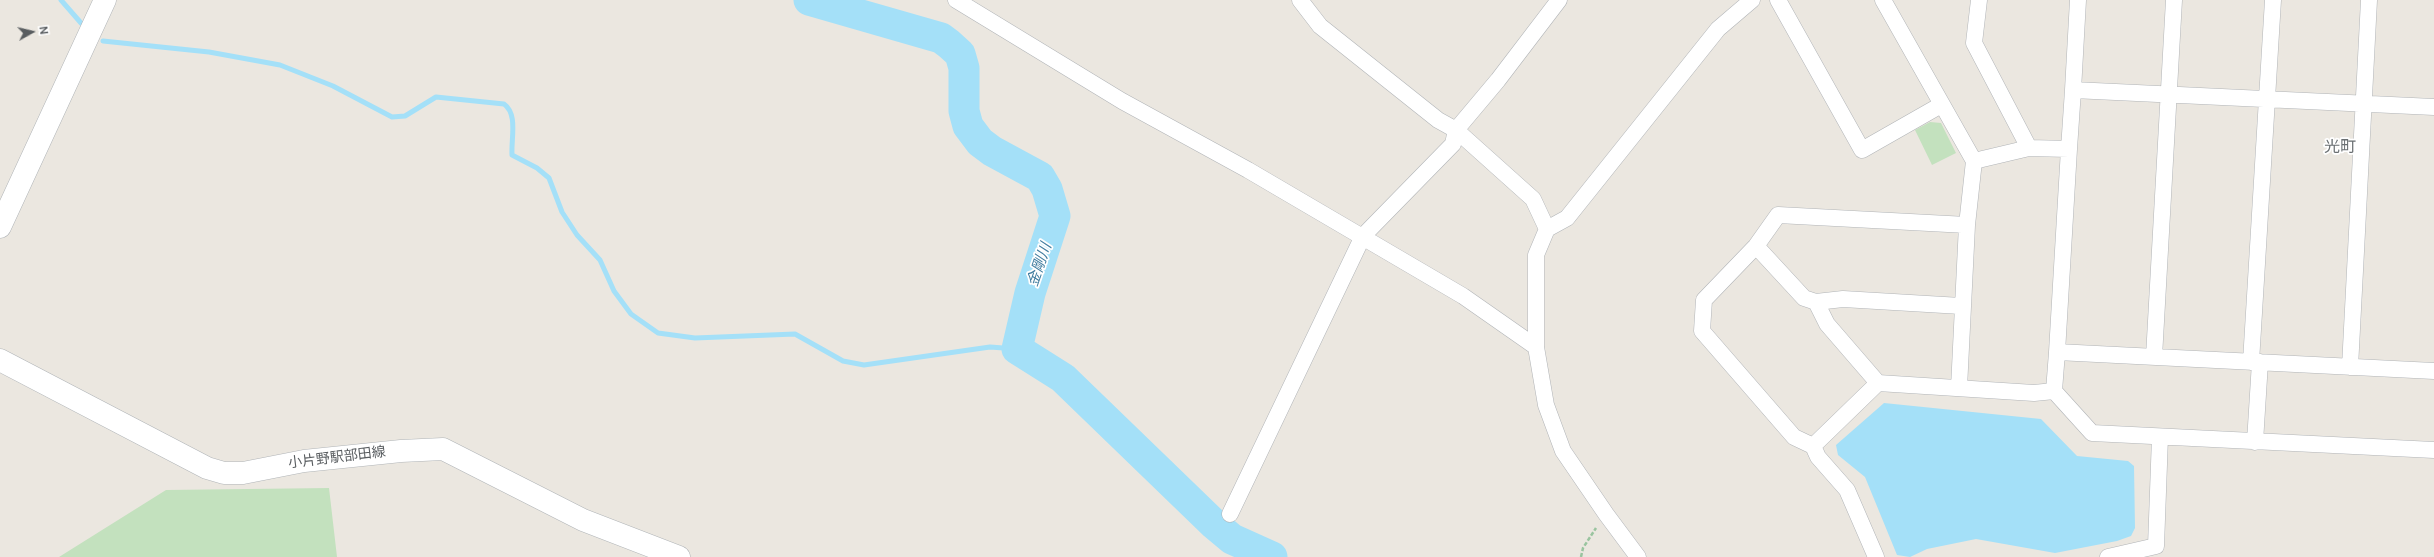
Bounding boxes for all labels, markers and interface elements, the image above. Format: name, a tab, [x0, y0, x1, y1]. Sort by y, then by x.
north arrow	[12, 12, 52, 52]
text: N	[36, 25, 51, 35]
district label: 光町	[2324, 138, 2356, 158]
water label: 金剛川	[1024, 241, 1056, 289]
street label: 小片野駅部田線	[287, 444, 387, 472]

